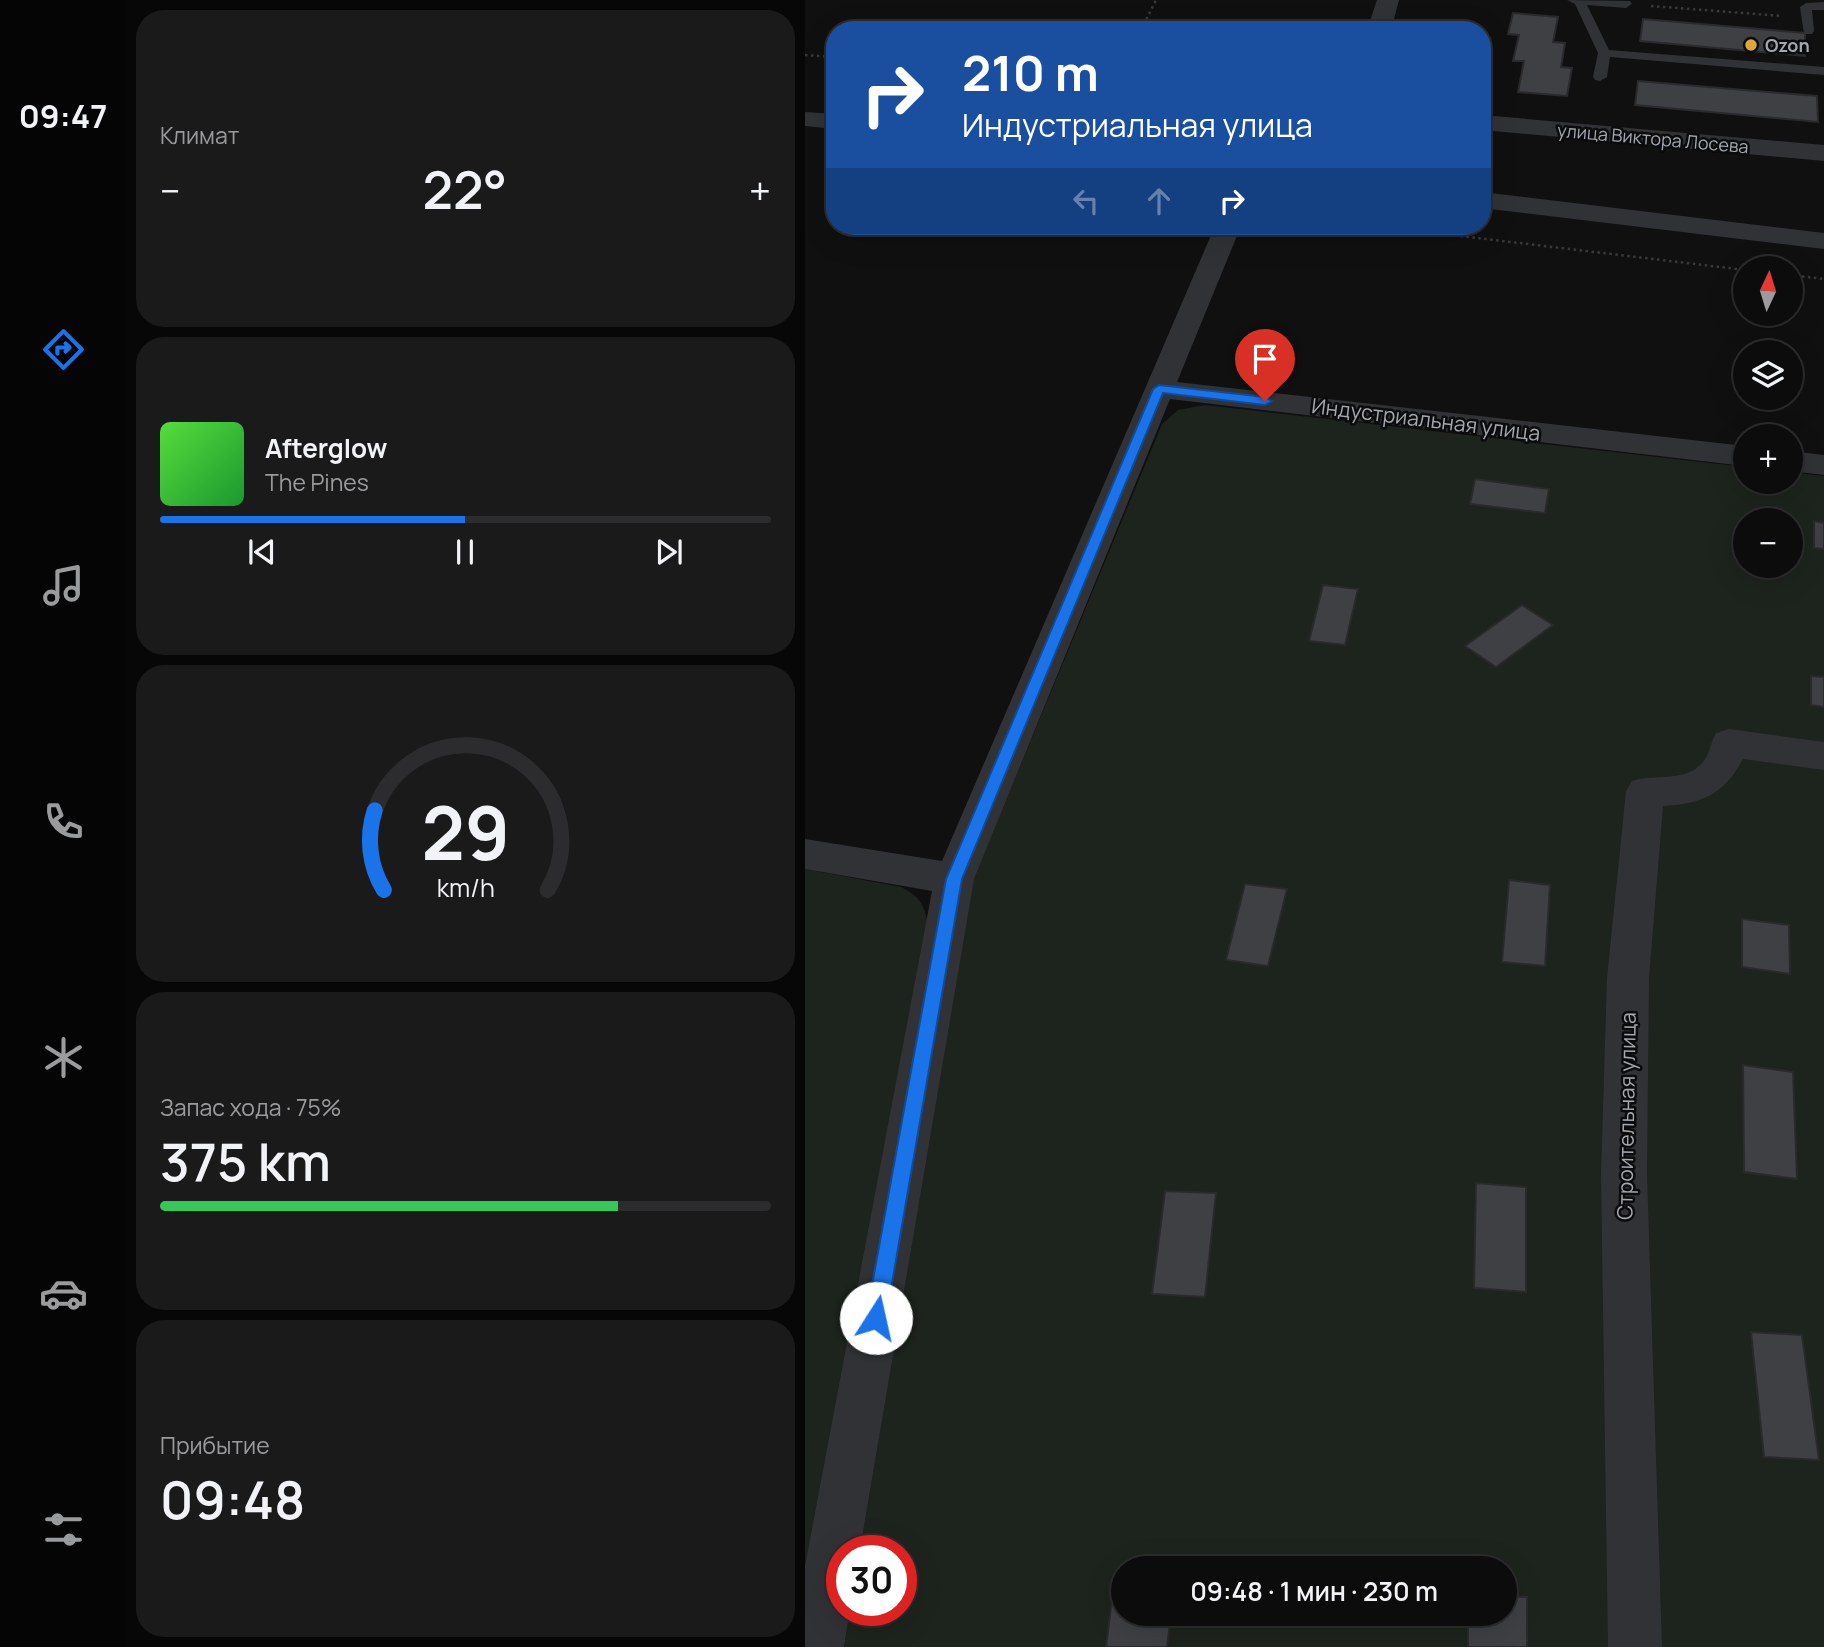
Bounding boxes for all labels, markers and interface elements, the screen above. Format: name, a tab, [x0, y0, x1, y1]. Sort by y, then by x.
place label: Ozon	[1765, 33, 1810, 57]
marker: Ozon	[1743, 37, 1759, 53]
text: 210 m	[962, 39, 1099, 106]
icon: right	[847, 49, 938, 140]
text: 09:47	[19, 94, 107, 138]
text: Индустриальная улица	[962, 103, 1313, 147]
street label: улица Виктора Лосева	[1556, 118, 1750, 158]
text: Климат	[160, 119, 239, 151]
text: 22°	[423, 154, 507, 225]
text: −	[160, 164, 181, 216]
text: +	[749, 164, 771, 216]
icon: left	[1067, 182, 1105, 220]
icon: ahead	[1140, 182, 1178, 220]
icon: right	[1213, 182, 1251, 220]
north arrow	[1733, 256, 1803, 326]
map controls	[1733, 256, 1803, 578]
icon: directions	[39, 325, 88, 374]
pin	[1235, 329, 1295, 401]
icon: arrive	[1246, 340, 1284, 378]
button: layers	[1733, 340, 1803, 410]
street label: Индустриальная улица	[1310, 391, 1542, 447]
button: +	[1733, 424, 1803, 494]
text: Afterglow	[265, 430, 387, 466]
text: The Pines	[265, 466, 369, 498]
button: −	[1733, 508, 1803, 578]
icon: previous	[243, 533, 281, 571]
icon: pause	[446, 533, 484, 571]
icon: next	[650, 533, 688, 571]
icon: music	[39, 561, 88, 610]
text: 29	[421, 782, 510, 882]
icon: phone	[39, 797, 88, 846]
text: km/h	[436, 869, 495, 904]
street label: Строительная улица	[1610, 1012, 1642, 1220]
icon: climate	[39, 1033, 88, 1082]
text: Запас хода · 75%	[160, 1091, 341, 1123]
text: 375 km	[160, 1126, 331, 1197]
icon: car	[39, 1269, 88, 1318]
position arrow	[839, 1281, 913, 1355]
text: Прибытие	[160, 1429, 270, 1461]
text: 09:48	[160, 1464, 305, 1535]
icon: filters	[39, 1505, 88, 1554]
speed limit sign: 30	[826, 1535, 917, 1626]
text: 09:48 · 1 мин · 230 m	[1190, 1573, 1438, 1609]

